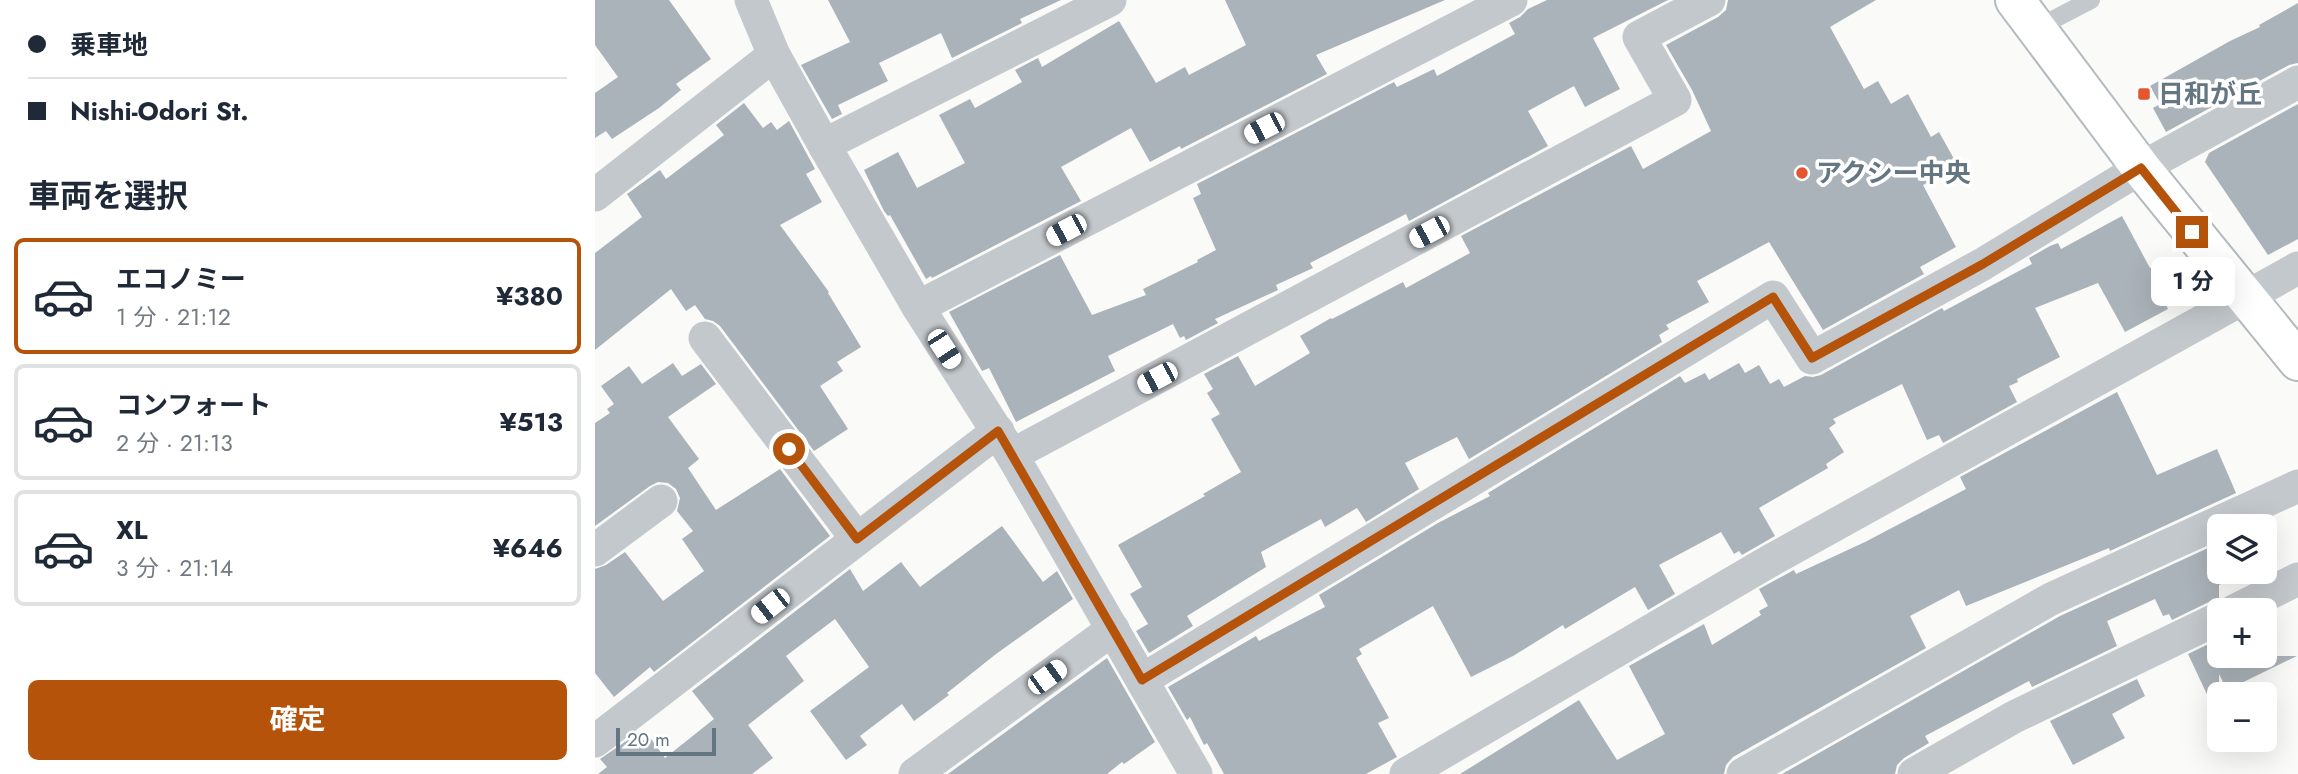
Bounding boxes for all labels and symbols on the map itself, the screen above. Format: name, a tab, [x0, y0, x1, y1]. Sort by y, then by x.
place label: 日和が丘	[2158, 75, 2262, 113]
marker: 日和が丘	[2136, 86, 2152, 102]
car	[1241, 109, 1288, 147]
place label: アクシー中央	[1816, 154, 1971, 192]
marker: アクシー中央	[1794, 165, 1810, 181]
car	[1043, 211, 1090, 249]
car	[1406, 213, 1453, 251]
route end	[2176, 216, 2208, 248]
callout: 1 分	[2150, 256, 2234, 306]
car	[924, 326, 965, 372]
car	[1134, 359, 1181, 397]
route start	[773, 433, 805, 465]
car	[747, 585, 794, 627]
car	[1024, 656, 1071, 698]
scale bar	[616, 725, 716, 757]

